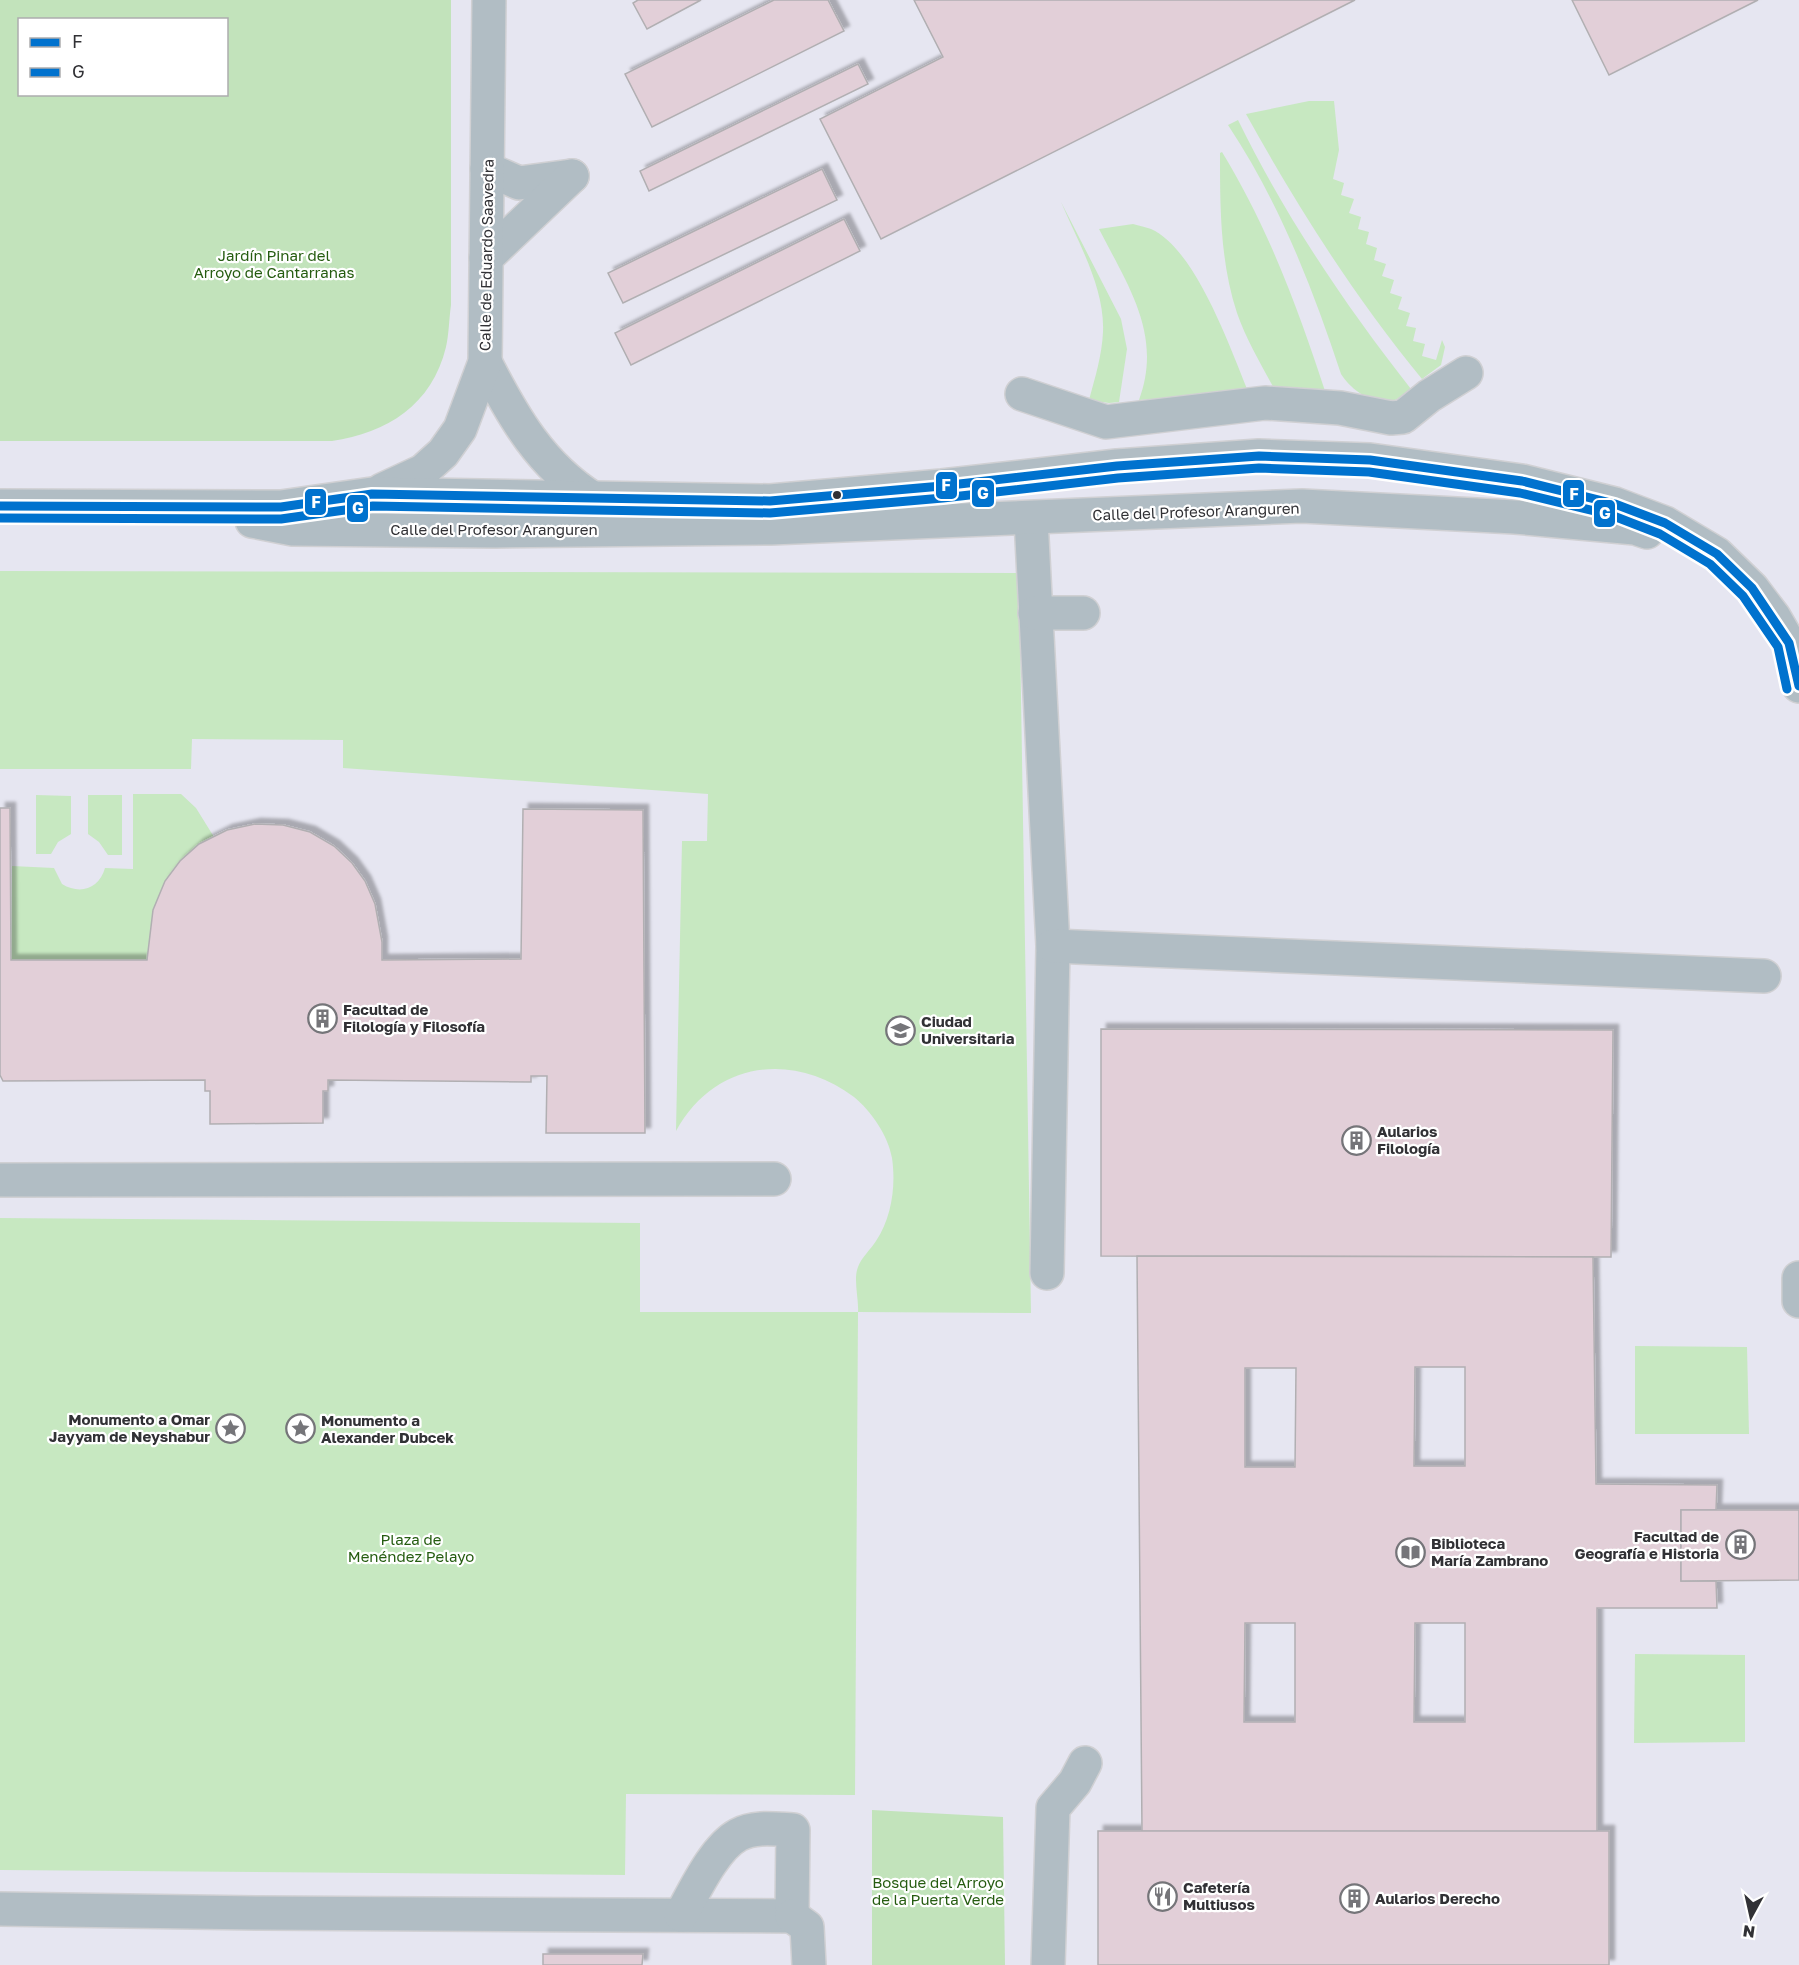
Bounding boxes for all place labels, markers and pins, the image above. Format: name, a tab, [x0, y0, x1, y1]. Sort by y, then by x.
unlabelled marker	[831, 489, 843, 501]
place label: Facultad de Filología y Filosofía	[343, 1000, 485, 1035]
building icon: Facultad de Filología y Filosofía	[306, 1002, 338, 1034]
place label: Ciudad Universitaria	[921, 1012, 1015, 1047]
school or university icon: Ciudad Universitaria	[884, 1014, 916, 1046]
place label: Aularios Filología	[1377, 1122, 1440, 1157]
building icon: Aularios Filología	[1340, 1124, 1372, 1156]
place label: Monumento a Omar Jayyam de Neyshabur	[49, 1410, 210, 1445]
place label: Monumento a Alexander Dubcek	[321, 1411, 454, 1446]
place icon: Monumento a Omar Jayyam de Neyshabur	[215, 1412, 247, 1444]
place icon: Monumento a Alexander Dubcek	[284, 1413, 316, 1445]
place label: Facultad de Geografía e Historia	[1574, 1527, 1719, 1562]
building icon: Facultad de Geografía e Historia	[1724, 1529, 1756, 1561]
place label: Biblioteca María Zambrano	[1431, 1534, 1548, 1569]
library icon: Biblioteca María Zambrano	[1394, 1536, 1426, 1568]
place label: Cafetería Multiusos	[1183, 1878, 1255, 1913]
restaurant icon: Cafetería Multiusos	[1146, 1880, 1178, 1912]
building icon: Aularios Derecho	[1338, 1882, 1370, 1914]
place label: Aularios Derecho	[1375, 1889, 1500, 1907]

